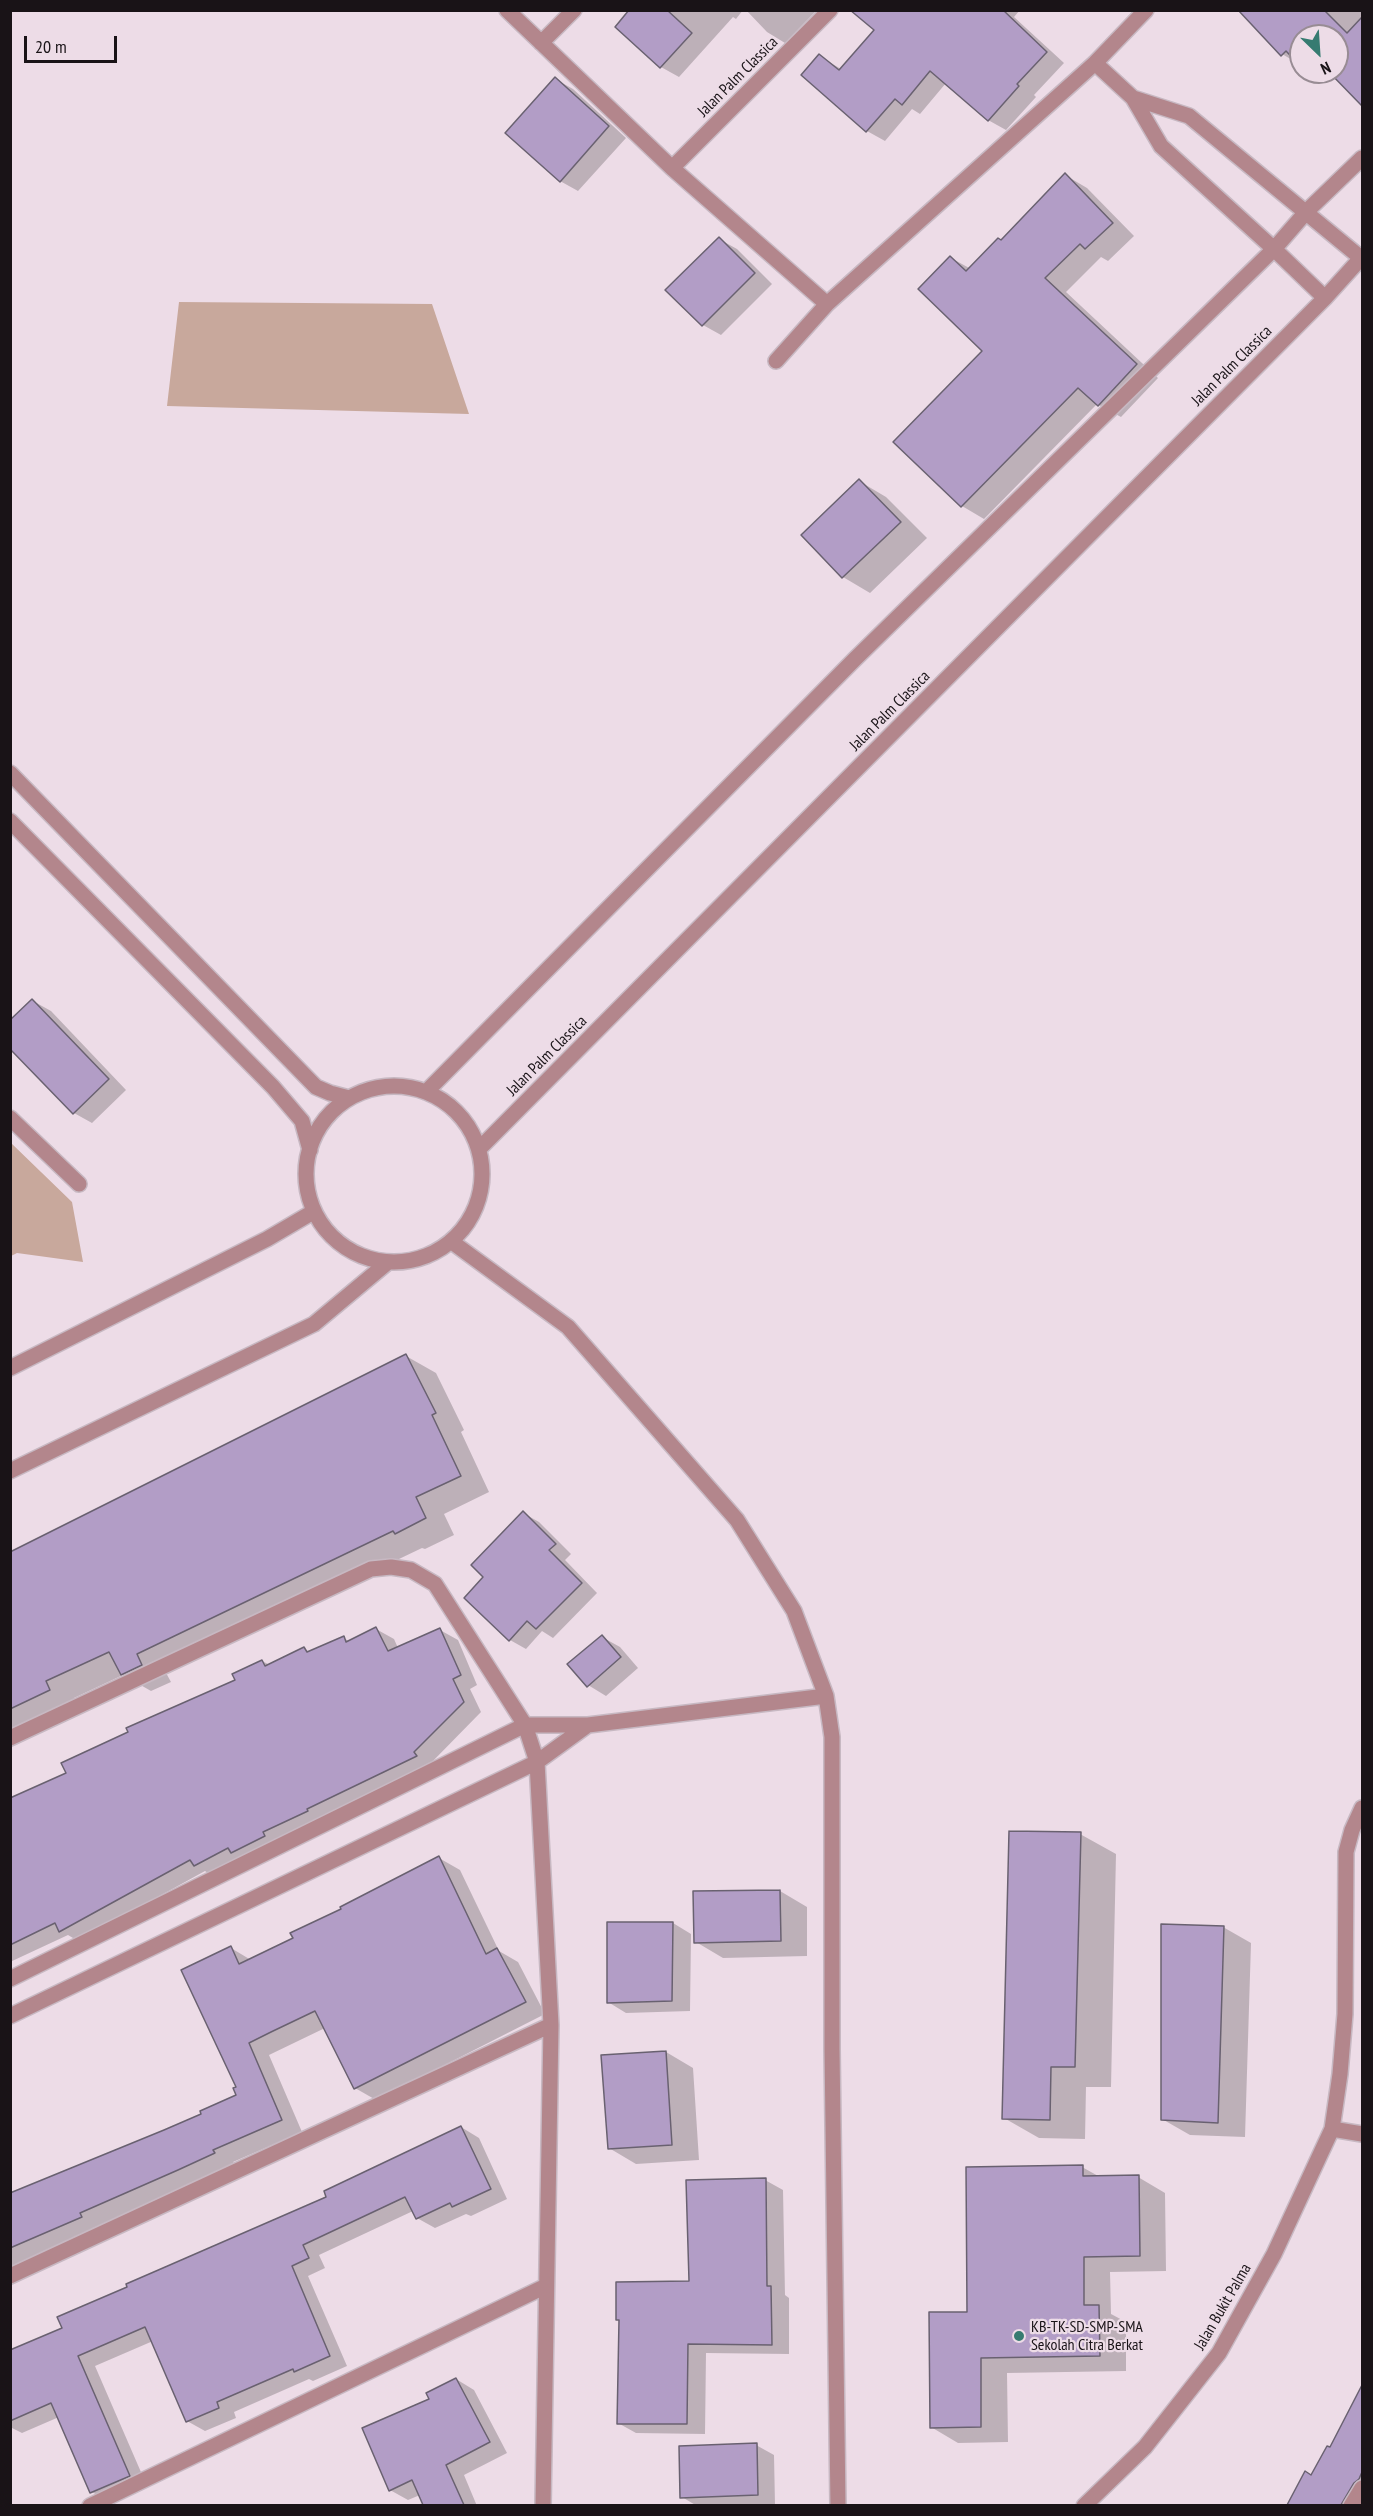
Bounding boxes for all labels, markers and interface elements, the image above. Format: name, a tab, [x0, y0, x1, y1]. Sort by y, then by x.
scale bar	[27, 24, 120, 62]
north arrow	[1289, 24, 1349, 84]
street label: Jalan Palm Classica	[694, 33, 782, 121]
text: 20 m	[35, 35, 67, 58]
text: N	[1318, 58, 1334, 79]
street label: Jalan Palm Classica	[1188, 322, 1276, 410]
street label: Jalan Palm Classica	[846, 667, 934, 755]
street label: Jalan Palm Classica	[503, 1012, 591, 1100]
street label: Jalan Bukit Palma	[1191, 2260, 1255, 2354]
place label: KB-TK-SD-SMP-SMA Sekolah Citra Berkat	[1031, 2317, 1143, 2355]
marker: KB-TK-SD-SMP-SMA Sekolah Citra Berkat	[1012, 2329, 1026, 2343]

